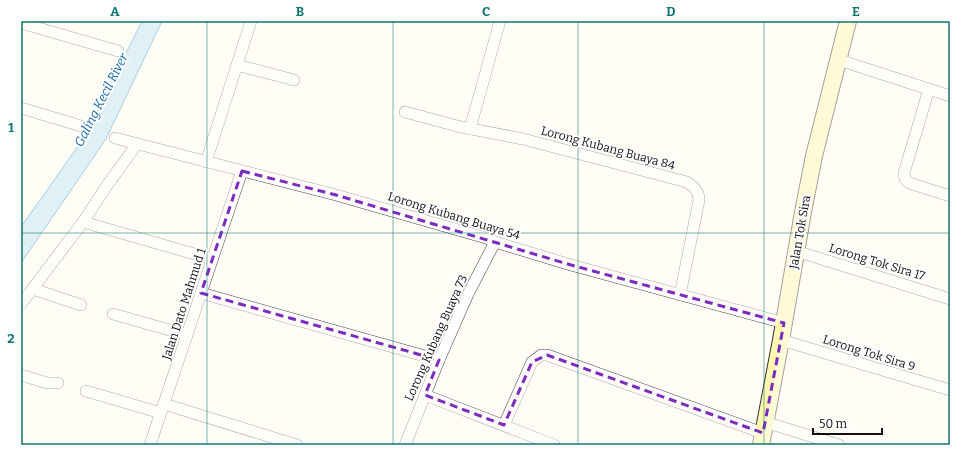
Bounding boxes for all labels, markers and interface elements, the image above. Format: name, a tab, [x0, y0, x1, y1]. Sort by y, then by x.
text: A	[110, 4, 120, 19]
text: B	[296, 4, 304, 19]
text: C	[482, 4, 490, 19]
text: D	[666, 4, 676, 19]
text: E	[852, 4, 860, 19]
water label: Galing Kecil River	[71, 50, 131, 149]
text: 1	[8, 120, 14, 135]
street label: Lorong Kubang Buaya 84	[539, 123, 677, 173]
street label: Lorong Kubang Buaya 54	[386, 189, 522, 243]
street label: Jalan Tok Sira	[786, 194, 813, 271]
street label: Lorong Tok Sira 17	[827, 241, 927, 283]
street label: Jalan Dato Mahmud 1	[159, 246, 209, 362]
street label: Lorong Kubang Buaya 73	[402, 273, 470, 403]
text: 2	[7, 331, 15, 346]
street label: Lorong Tok Sira 9	[821, 332, 917, 374]
scale bar	[813, 410, 882, 436]
text: 50 m	[819, 417, 848, 431]

